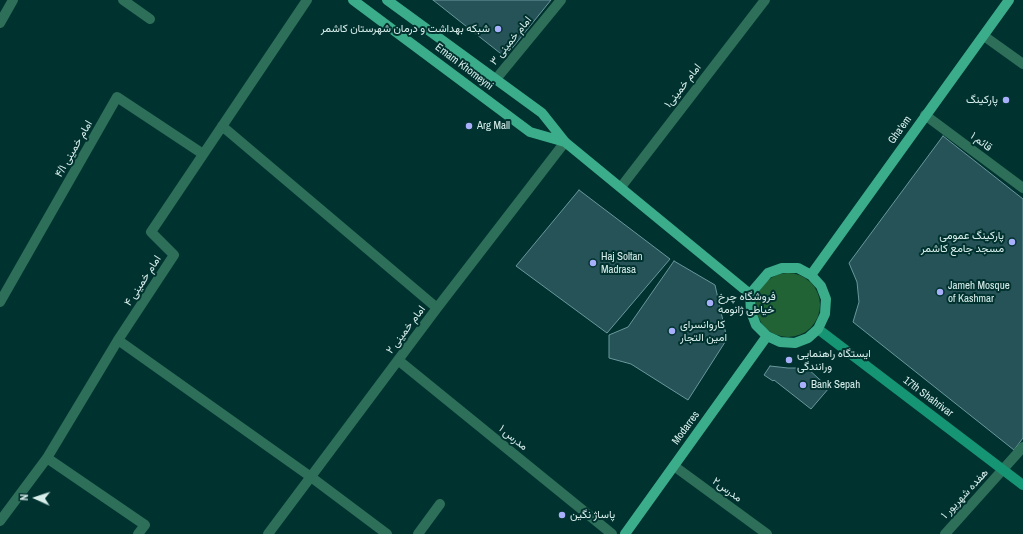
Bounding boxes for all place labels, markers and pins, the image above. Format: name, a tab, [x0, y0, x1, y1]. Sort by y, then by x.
place label: شبکه بهداشت و درمان شهرستان کاشمر	[321, 22, 490, 36]
marker: شبکه بهداشت و درمان شهرستان کاشمر	[493, 24, 503, 34]
place label: پارکینگ	[966, 93, 998, 107]
marker: پارکینگ	[1001, 95, 1011, 105]
place label: Arg Mall	[477, 119, 510, 133]
marker: Arg Mall	[464, 121, 474, 131]
place label: پارکینگ عمومی مسجد جامع کاشمر	[921, 229, 1004, 255]
marker: پارکینگ عمومی مسجد جامع کاشمر	[1007, 237, 1017, 247]
place label: Haj Soltan Madrasa	[601, 250, 643, 276]
marker: Haj Soltan Madrasa	[588, 258, 598, 268]
place label: Jameh Mosque of Kashmar	[948, 279, 1010, 305]
marker: Jameh Mosque of Kashmar	[935, 287, 945, 297]
place label: فروشگاه چرخ خیاطی ژانومه	[718, 290, 776, 316]
marker: فروشگاه چرخ خیاطی ژانومه	[705, 298, 715, 308]
place label: کاروانسرای امین التجار	[680, 318, 727, 344]
marker: کاروانسرای امین التجار	[667, 326, 677, 336]
place label: ایستگاه راهنمایی ورانندگی	[797, 347, 871, 373]
marker: ایستگاه راهنمایی ورانندگی	[784, 355, 794, 365]
place label: Bank Sepah	[811, 378, 860, 392]
marker: Bank Sepah	[798, 380, 808, 390]
place label: پاساژ نگین	[570, 508, 615, 522]
marker: پاساژ نگین	[557, 510, 567, 520]

